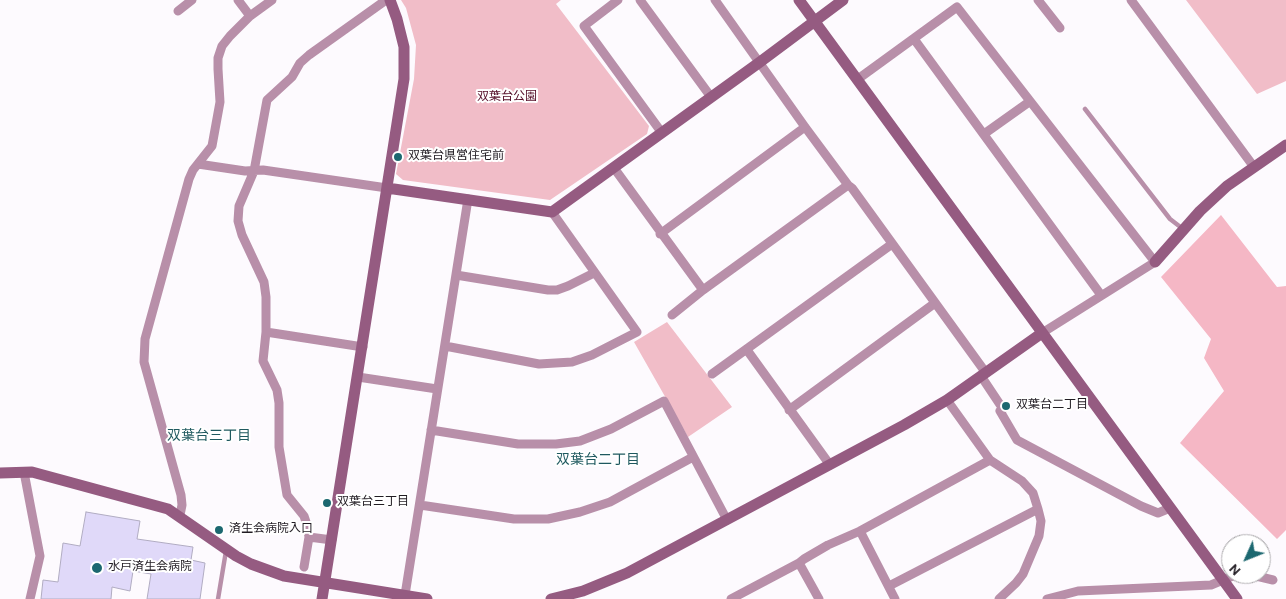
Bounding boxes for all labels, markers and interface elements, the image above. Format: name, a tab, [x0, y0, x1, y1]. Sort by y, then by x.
park label: 双葉台公園	[477, 91, 537, 105]
place label: 双葉台県営住宅前	[408, 150, 504, 164]
marker: 双葉台県営住宅前	[392, 151, 404, 163]
place label: 双葉台二丁目	[1016, 399, 1088, 413]
marker: 双葉台二丁目	[1000, 400, 1012, 412]
district label: 双葉台三丁目	[167, 429, 251, 445]
district label: 双葉台二丁目	[556, 453, 640, 469]
place label: 双葉台三丁目	[337, 496, 409, 510]
marker: 双葉台三丁目	[321, 497, 333, 509]
place label: 済生会病院入口	[229, 523, 313, 537]
marker: 済生会病院入口	[213, 524, 225, 536]
north arrow	[1221, 534, 1271, 584]
text: N	[1226, 560, 1245, 579]
marker: 水戸済生会病院	[90, 561, 104, 575]
place label: 水戸済生会病院	[108, 561, 192, 575]

